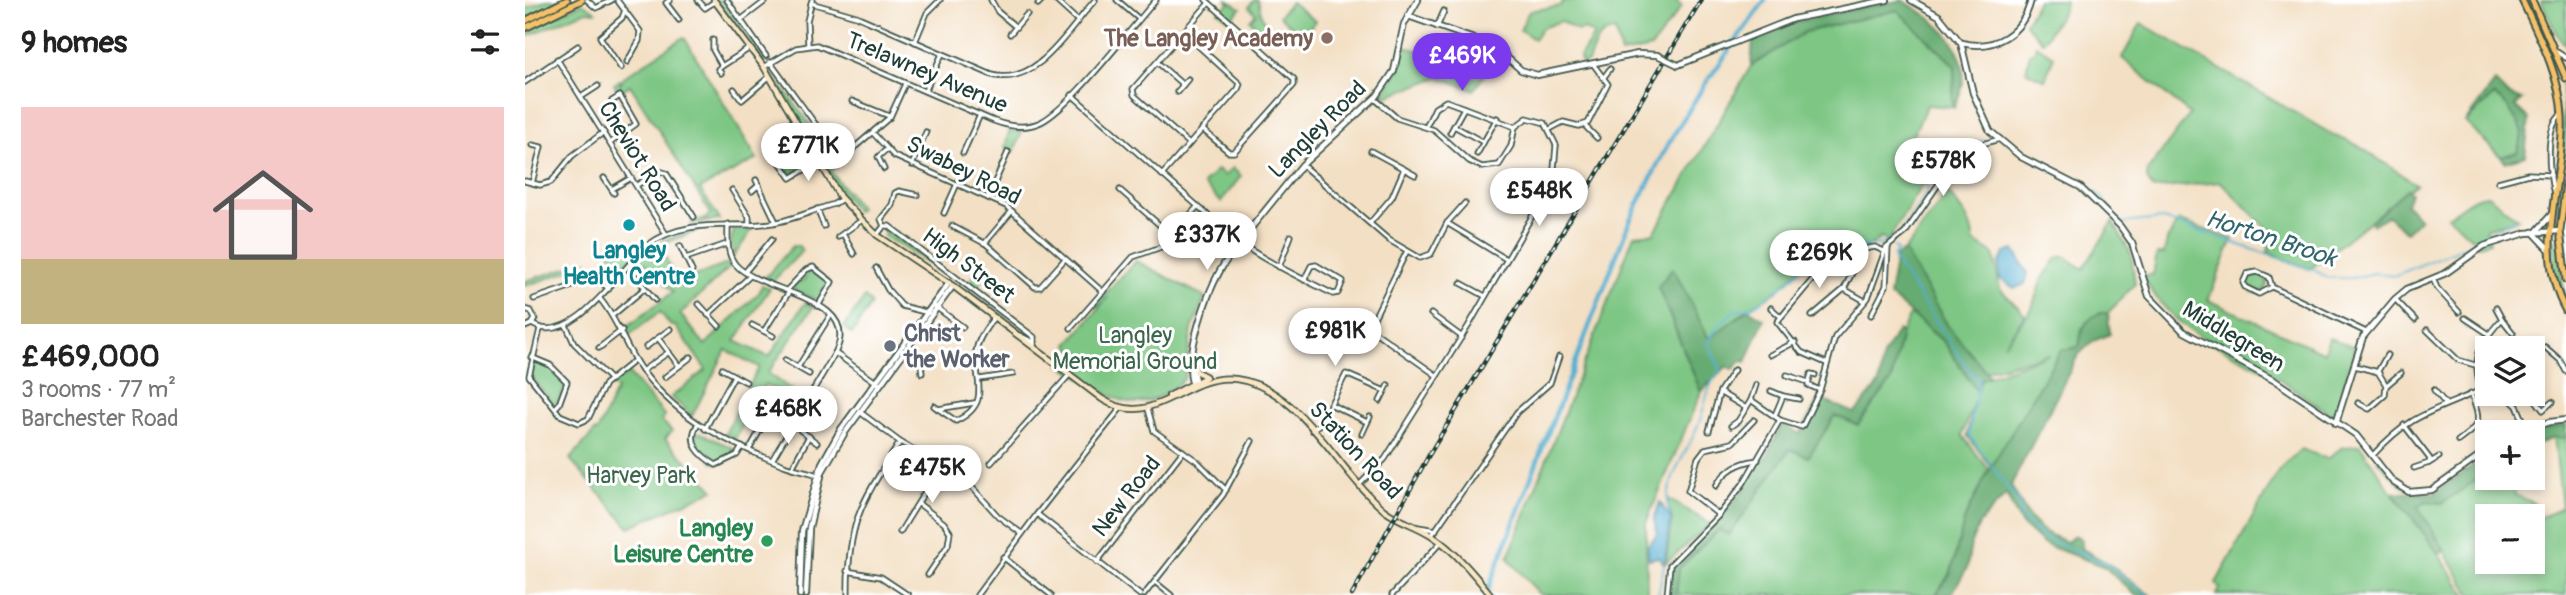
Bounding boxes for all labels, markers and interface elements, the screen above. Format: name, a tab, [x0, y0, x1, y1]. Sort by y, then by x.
icon: filters	[466, 23, 504, 61]
text: 9 homes	[21, 24, 127, 61]
place label: The Langley Academy	[1103, 24, 1313, 53]
street label: Trelawney Avenue	[842, 25, 1013, 120]
marker: The Langley Academy	[1319, 30, 1335, 46]
pin: £469K	[1413, 34, 1511, 93]
text: £469K	[1428, 41, 1496, 70]
street label: Langley Road	[1262, 74, 1372, 184]
street label: Cheviot Road	[592, 96, 683, 217]
pin: £771K	[759, 124, 857, 183]
street label: Swabey Road	[902, 129, 1026, 212]
text: £771K	[777, 131, 839, 160]
pin: £578K	[1894, 138, 1992, 198]
text: £578K	[1911, 146, 1975, 175]
icon: home	[200, 152, 326, 278]
pin: £548K	[1490, 168, 1588, 228]
text: £548K	[1506, 176, 1572, 205]
water label: Horton Brook	[2202, 204, 2342, 274]
pin: £337K	[1158, 212, 1256, 272]
marker: Langley Health Centre	[621, 217, 637, 233]
text: £337K	[1174, 220, 1240, 249]
street label: High Street	[917, 221, 1021, 310]
pin: £269K	[1770, 230, 1868, 290]
place label: Langley Health Centre	[563, 236, 696, 291]
text: £269K	[1786, 238, 1852, 267]
street label: Middlegreen	[2177, 294, 2290, 378]
pin: £981K	[1286, 308, 1384, 368]
text: £981K	[1304, 316, 1366, 345]
place label: Christ the Worker	[903, 319, 1011, 374]
park label: Langley Memorial Ground	[1052, 321, 1218, 376]
map controls	[2475, 336, 2545, 574]
button: layers	[2475, 336, 2545, 406]
text: £469,000	[21, 338, 160, 375]
marker: Christ the Worker	[882, 338, 898, 354]
text: 3 rooms · 77 m²	[21, 375, 176, 404]
pin: £468K	[739, 386, 837, 446]
text: £468K	[755, 394, 821, 423]
street label: Station Road	[1303, 395, 1408, 506]
text: Barchester Road	[21, 404, 178, 433]
button: +	[2475, 420, 2545, 490]
pin: £475K	[883, 446, 981, 505]
street label: New Road	[1086, 450, 1167, 543]
text: £475K	[899, 453, 965, 482]
park label: Harvey Park	[586, 461, 697, 490]
button: −	[2475, 504, 2545, 574]
place label: Langley Leisure Centre	[613, 514, 754, 569]
marker: Langley Leisure Centre	[759, 533, 775, 549]

